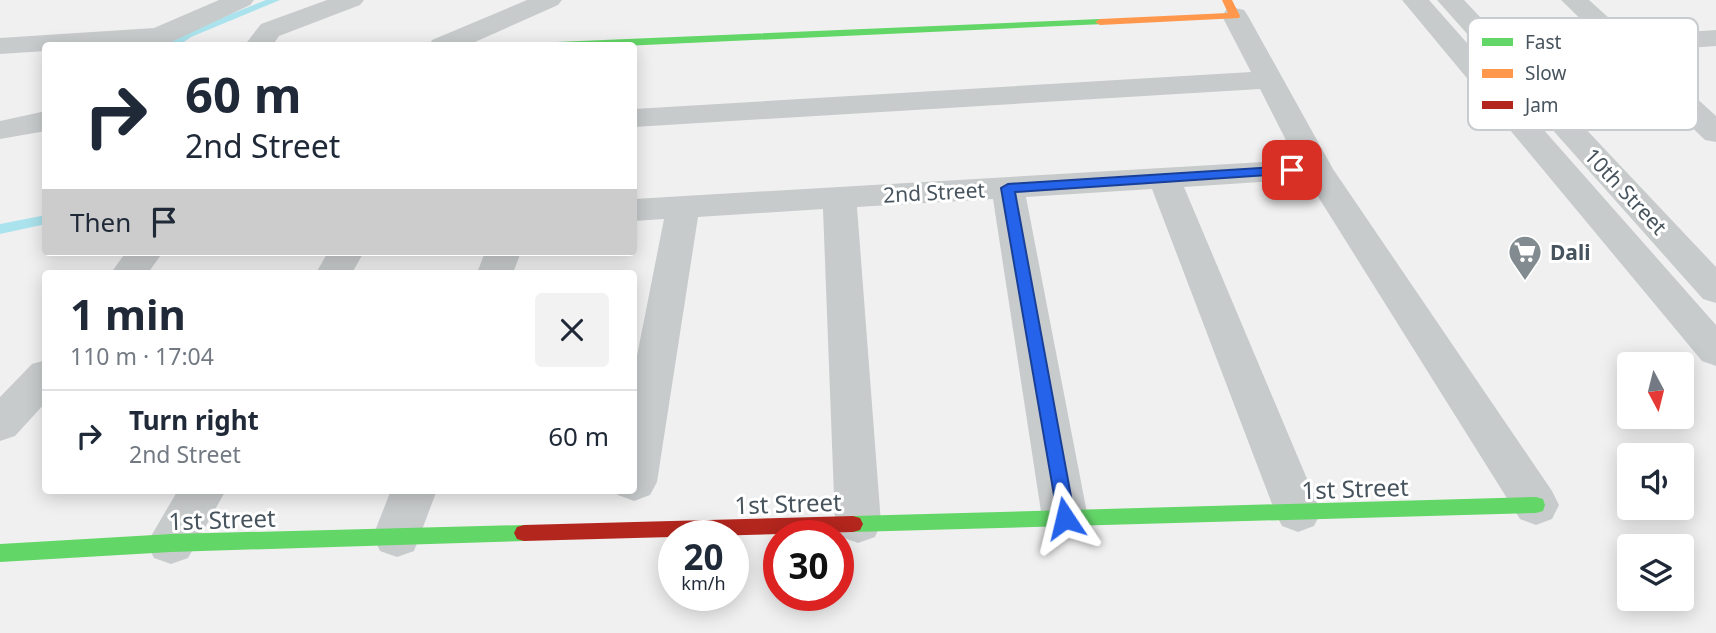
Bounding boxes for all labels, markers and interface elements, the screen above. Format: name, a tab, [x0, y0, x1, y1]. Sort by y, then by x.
legend	[1468, 18, 1698, 130]
text: Fast	[1525, 29, 1562, 55]
text: Slow	[1525, 60, 1566, 86]
text: 60 m	[185, 61, 302, 127]
icon: right	[70, 70, 161, 161]
text: Jam	[1523, 92, 1559, 118]
text: 2nd Street	[185, 124, 340, 167]
pin	[1262, 140, 1322, 200]
street label: 10th Street	[1579, 142, 1674, 241]
icon: arrive	[1273, 151, 1311, 189]
street label: 2nd Street	[882, 175, 986, 209]
icon: arrive	[145, 203, 183, 241]
text: Then	[70, 204, 131, 240]
supermarket icon: Dali	[1506, 233, 1544, 282]
place label: Dali	[1550, 238, 1591, 266]
text: 1 min	[70, 285, 186, 342]
button: close	[535, 293, 609, 367]
text: 110 m · 17:04	[70, 340, 214, 372]
north arrow	[1617, 352, 1694, 429]
map controls	[1617, 352, 1694, 611]
text: Turn right	[129, 402, 259, 438]
icon: right	[70, 417, 108, 455]
text: 60 m	[548, 418, 609, 454]
text: 2nd Street	[129, 438, 241, 470]
button: sound	[1617, 443, 1694, 520]
street label: 1st Street	[1301, 470, 1409, 506]
position arrow	[1028, 481, 1102, 555]
street label: 1st Street	[734, 485, 842, 521]
street label: 1st Street	[168, 501, 276, 537]
speed limit sign: 30	[763, 520, 854, 611]
text: 20	[683, 533, 724, 580]
button: layers	[1617, 534, 1694, 611]
text: km/h	[681, 571, 726, 595]

